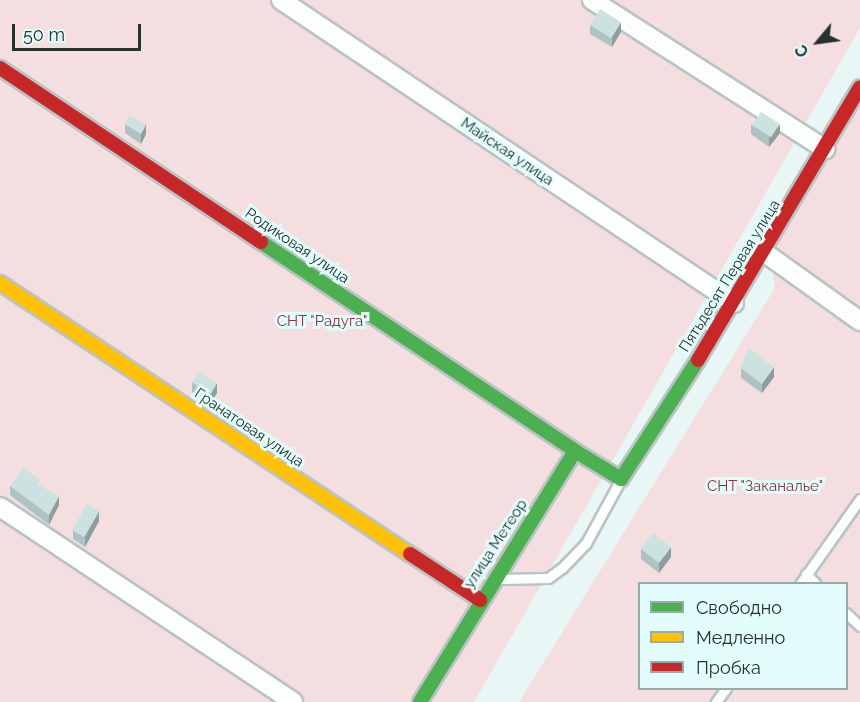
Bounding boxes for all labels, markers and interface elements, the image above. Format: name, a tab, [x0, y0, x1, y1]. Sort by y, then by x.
scale bar	[15, 12, 144, 50]
north arrow	[788, 12, 848, 72]
text: 50 m	[23, 24, 65, 45]
text: С	[791, 42, 813, 60]
street label: Майская улица	[457, 114, 557, 190]
street label: Пятьдесят Первая улица	[676, 196, 784, 356]
street label: Родиковая улица	[241, 204, 353, 288]
park label: СНТ "Радуга"	[276, 313, 368, 331]
street label: Гранатовая улица	[191, 385, 307, 471]
park label: СНТ "Заканалье"	[707, 478, 823, 496]
street label: улица Метеор	[461, 496, 531, 592]
legend	[638, 582, 848, 690]
text: Свободно	[696, 597, 782, 618]
text: Медленно	[696, 627, 785, 648]
text: Пробка	[696, 657, 761, 678]

